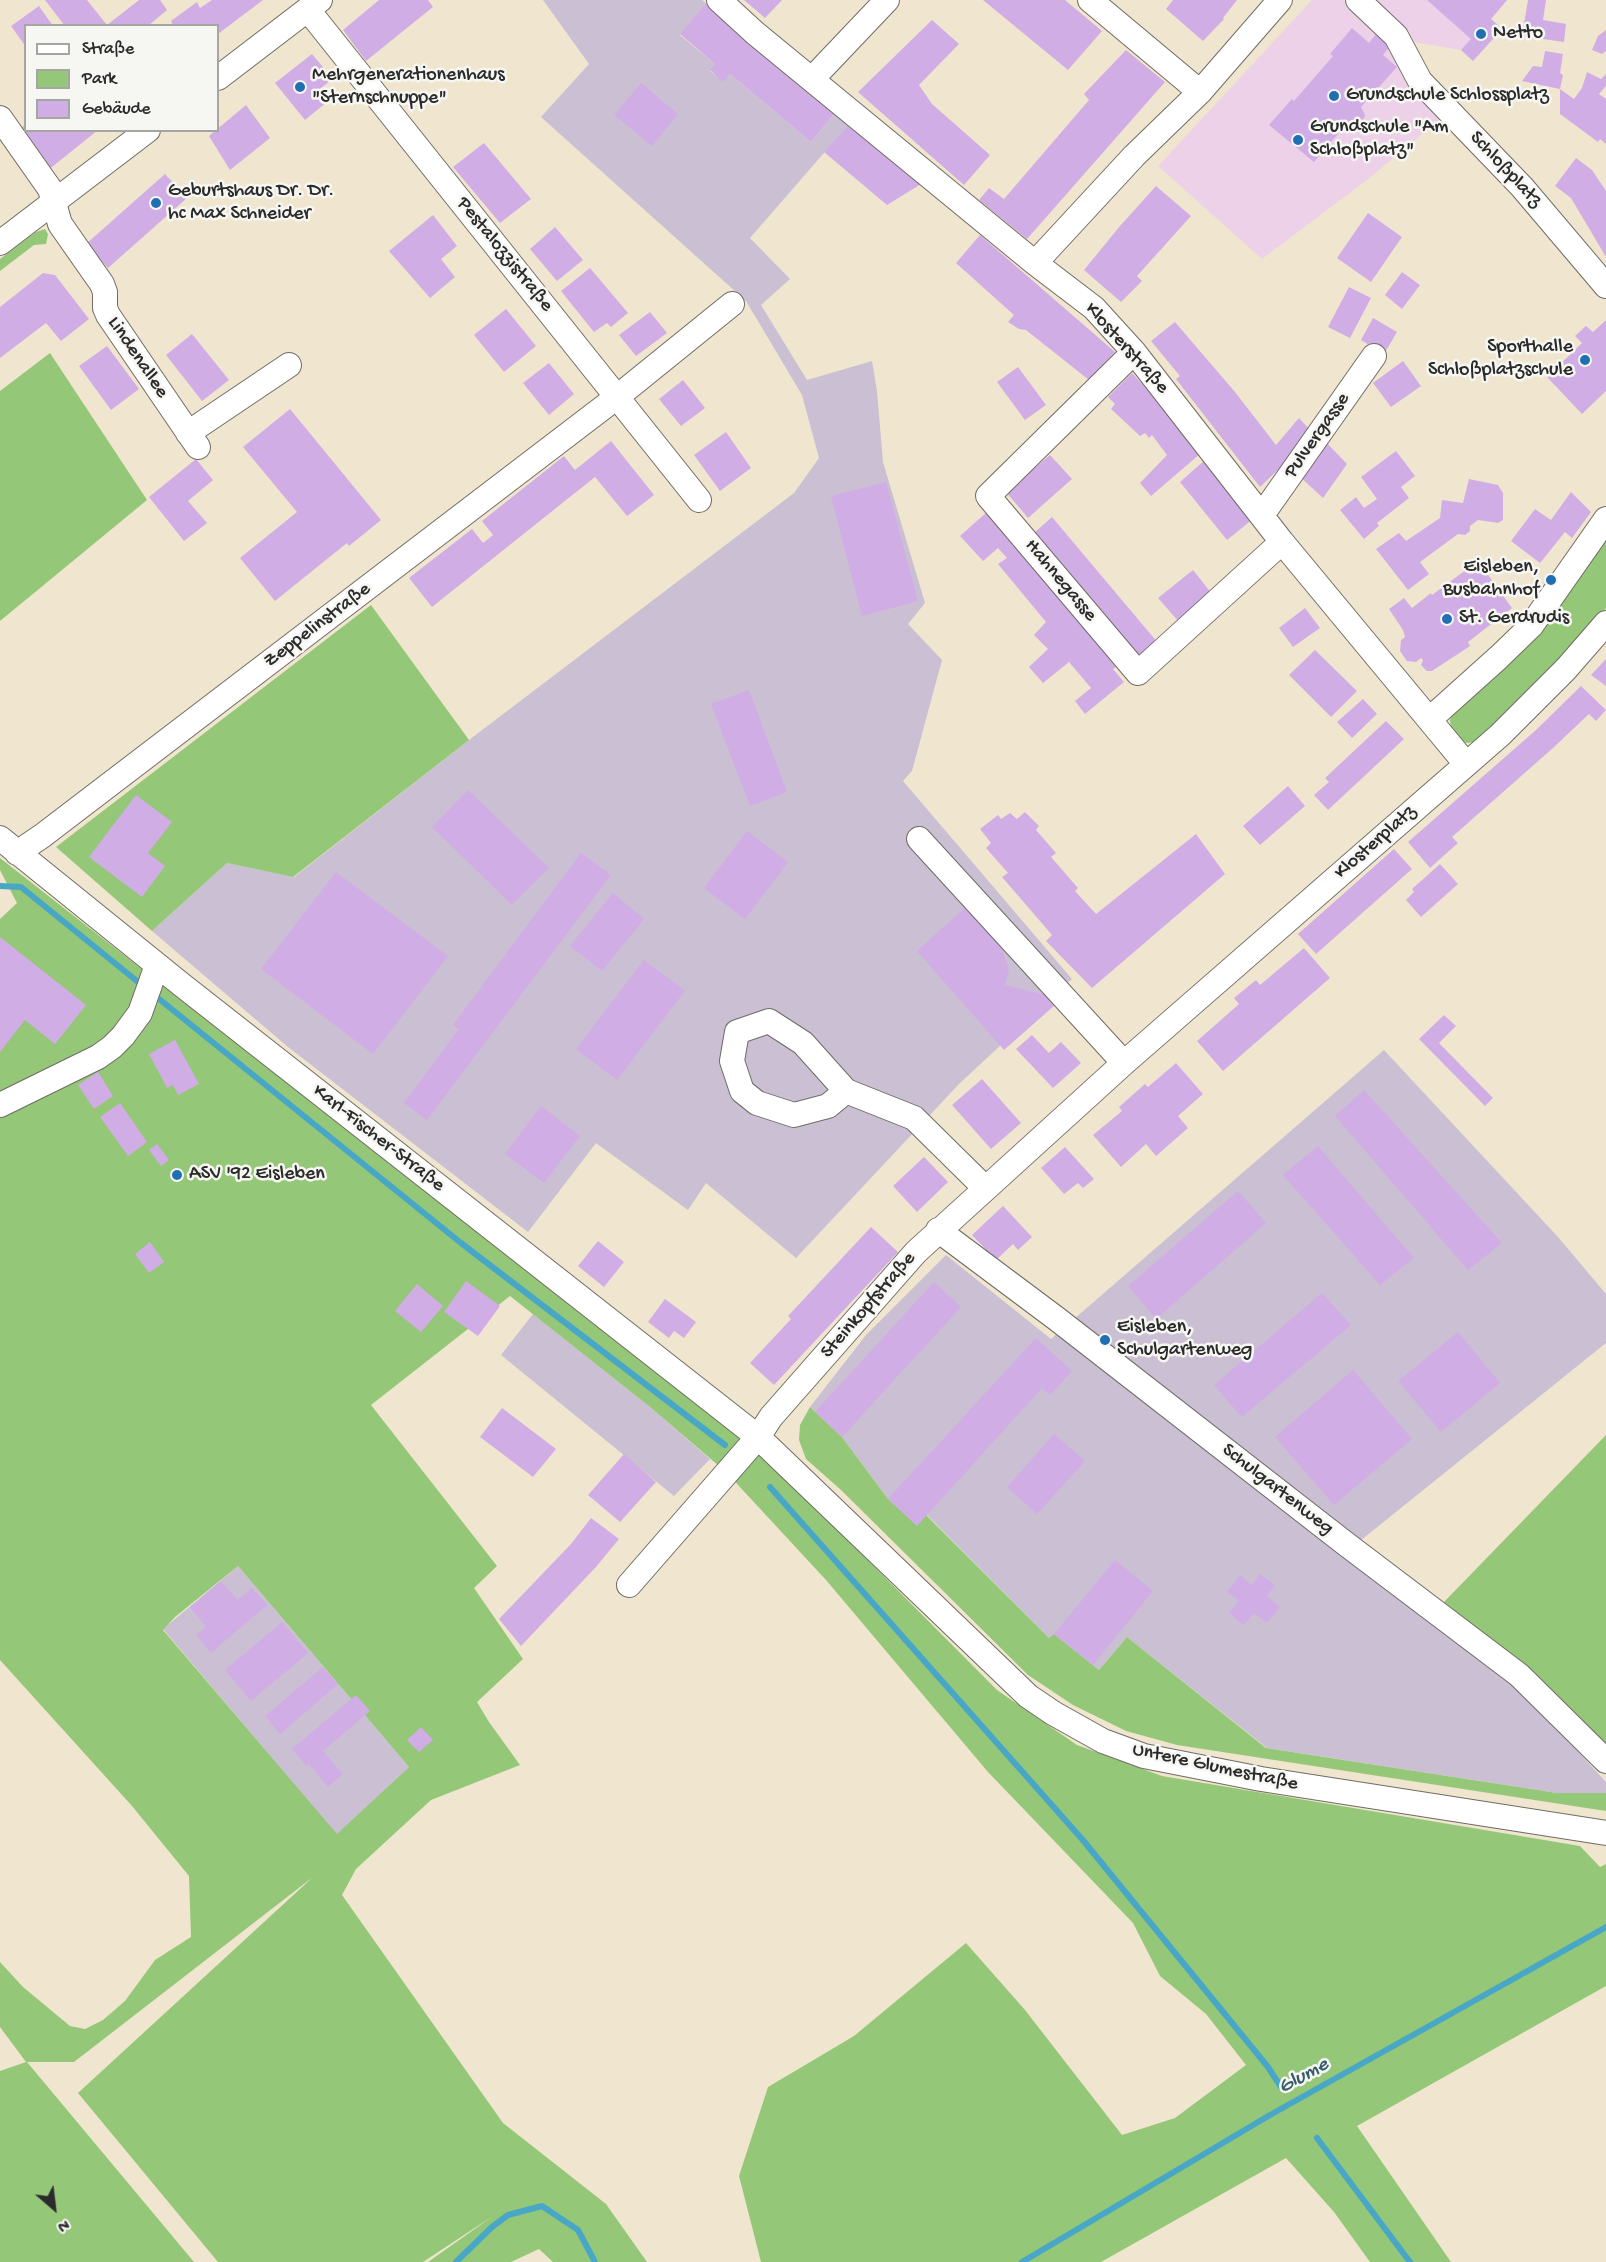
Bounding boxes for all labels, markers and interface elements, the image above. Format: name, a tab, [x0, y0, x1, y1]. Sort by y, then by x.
place label: Netto	[1493, 22, 1543, 46]
legend	[24, 24, 219, 132]
marker: Netto	[1474, 27, 1488, 41]
text: Straße	[82, 39, 134, 60]
place label: Mehrgenerationenhaus "Sternschnuppe"	[312, 64, 505, 111]
text: Park	[82, 69, 116, 90]
marker: Mehrgenerationenhaus "Sternschnuppe"	[293, 80, 307, 94]
place label: Grundschule Schlossplatz	[1346, 84, 1549, 108]
marker: Grundschule Schlossplatz	[1327, 89, 1341, 103]
text: Gebäude	[82, 99, 150, 120]
place label: Grundschule "Am Schloßplatz"	[1310, 116, 1448, 163]
street label: Schloßplatz	[1463, 127, 1547, 213]
marker: Grundschule "Am Schloßplatz"	[1291, 133, 1305, 147]
place label: Geburtshaus Dr. Dr. hc Max Schneider	[168, 180, 334, 227]
street label: Pestalozzistraße	[450, 193, 558, 317]
marker: Geburtshaus Dr. Dr. hc Max Schneider	[149, 196, 163, 210]
street label: Klosterstraße	[1079, 298, 1173, 400]
street label: Lindenallee	[101, 313, 173, 403]
place label: Sporthalle Schloßplatzschule	[1428, 336, 1573, 383]
marker: Sporthalle Schloßplatzschule	[1578, 353, 1592, 367]
street label: Pulvergasse	[1280, 389, 1356, 483]
street label: Hahnegasse	[1018, 535, 1102, 627]
place label: Eisleben, Busbahnhof	[1443, 556, 1539, 603]
marker: Eisleben, Busbahnhof	[1544, 573, 1558, 587]
street label: Zeppelinstraße	[260, 578, 376, 674]
place label: St. Gerdrudis	[1459, 607, 1569, 631]
marker: St. Gerdrudis	[1440, 612, 1454, 626]
street label: Klosterplatz	[1330, 801, 1422, 885]
street label: Karl-Fischer-Straße	[307, 1080, 449, 1198]
place label: ASV '92 Eisleben	[189, 1163, 325, 1187]
marker: ASV '92 Eisleben	[170, 1168, 184, 1182]
street label: Steinkopfstraße	[816, 1248, 922, 1364]
place label: Eisleben, Schulgartenweg	[1117, 1316, 1252, 1363]
marker: Eisleben, Schulgartenweg	[1098, 1333, 1112, 1347]
street label: Schulgartenweg	[1216, 1439, 1338, 1541]
street label: Untere Glumestraße	[1130, 1739, 1300, 1797]
water label: Glume	[1275, 2053, 1333, 2101]
north arrow	[24, 2178, 84, 2238]
text: N	[54, 2213, 72, 2235]

